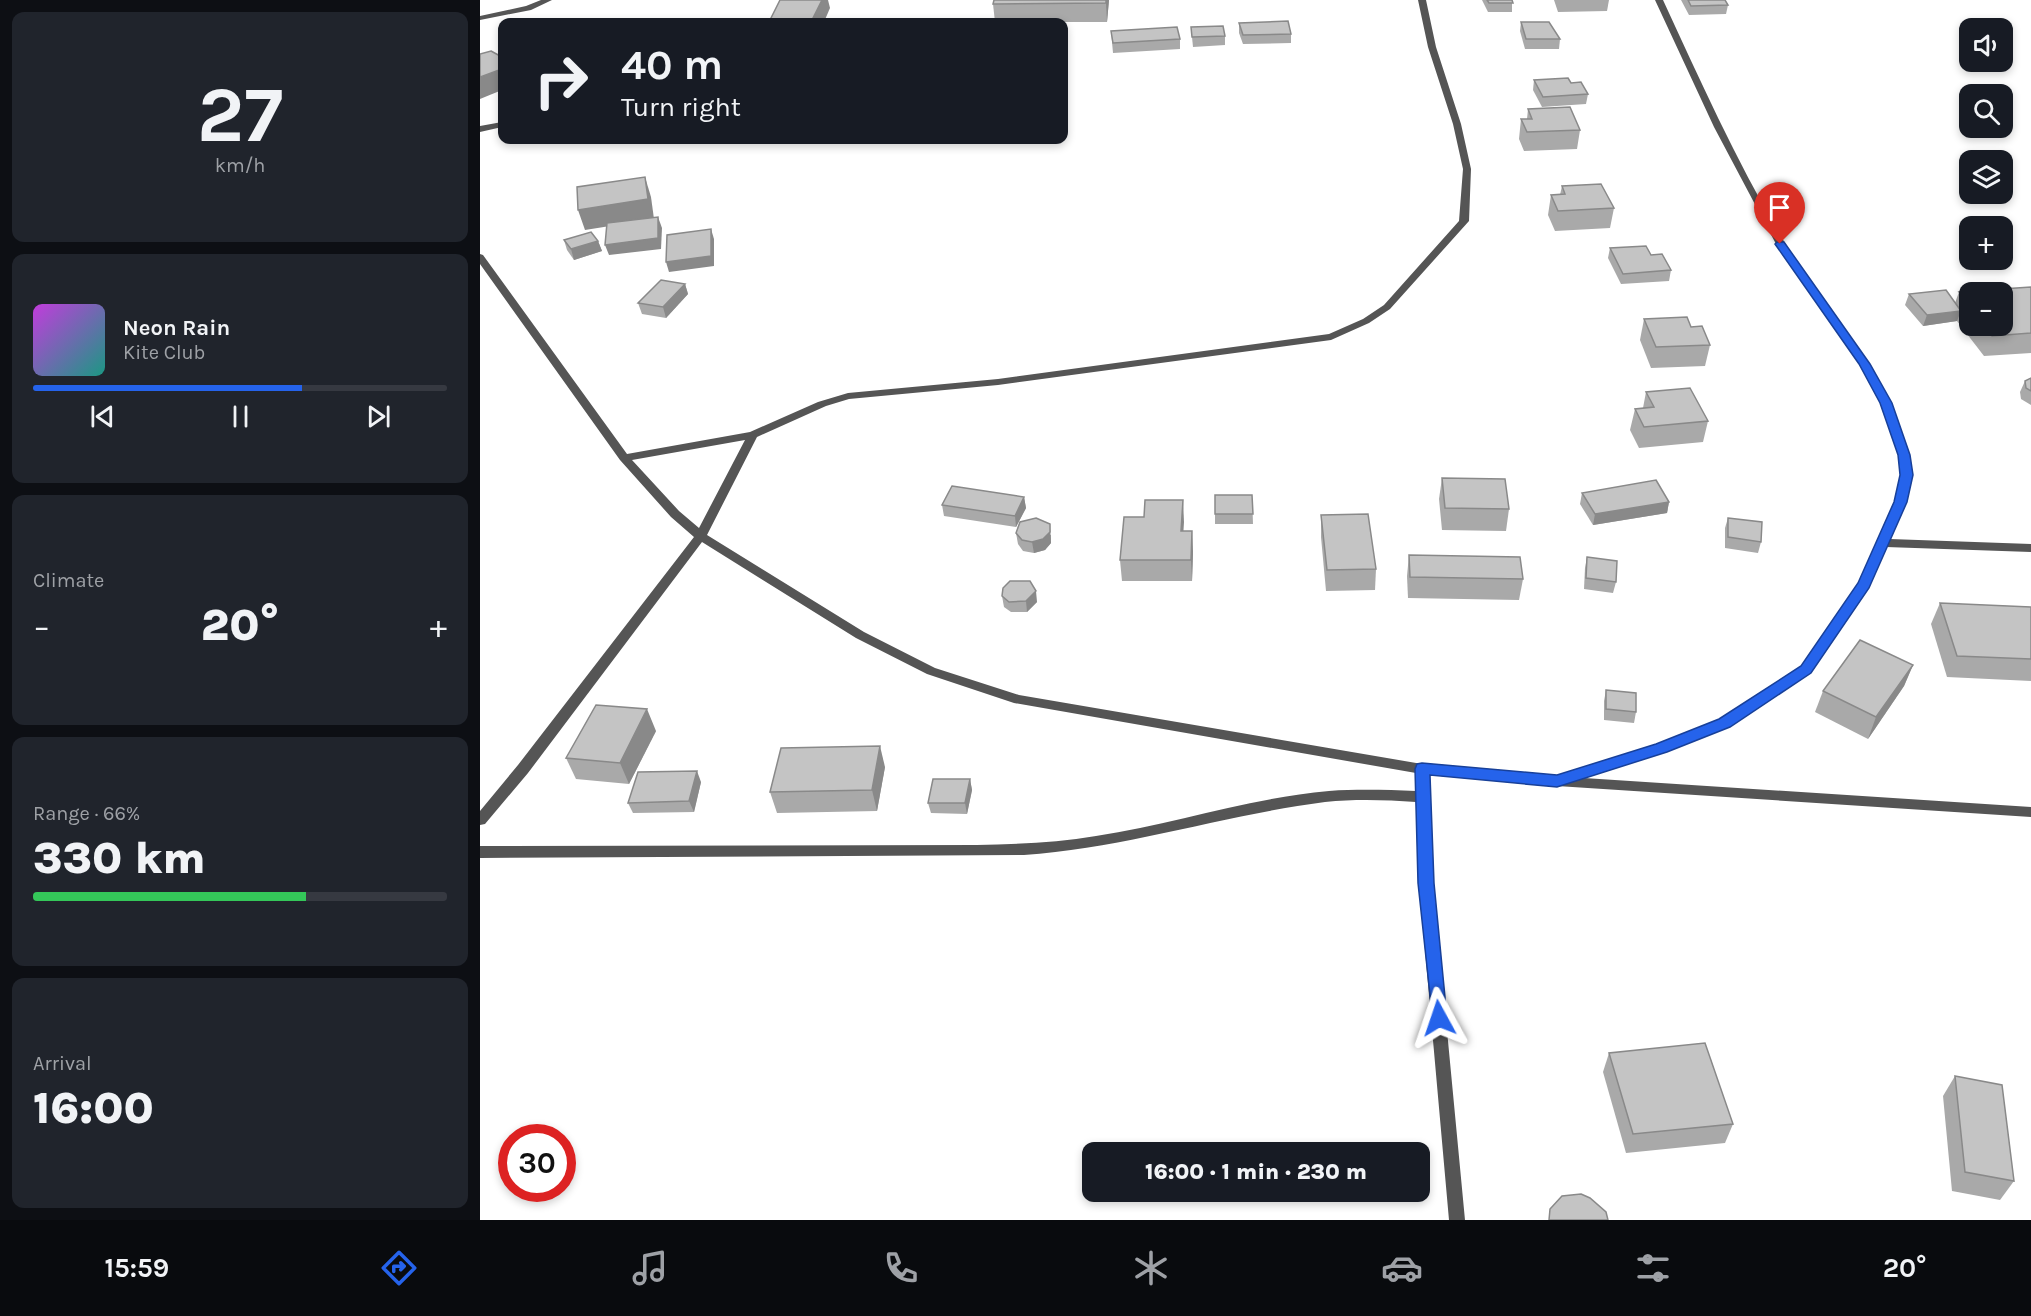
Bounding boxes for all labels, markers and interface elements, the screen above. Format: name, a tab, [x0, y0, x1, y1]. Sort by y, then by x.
map controls	[1959, 18, 2013, 336]
button: sound	[1959, 18, 2013, 72]
text: 40 m	[621, 40, 723, 90]
icon: right	[522, 42, 600, 120]
text: 27	[197, 69, 283, 161]
button: search	[1959, 84, 2013, 138]
text: Turn right	[621, 91, 741, 123]
button: layers	[1959, 150, 2013, 204]
text: km/h	[215, 154, 265, 177]
pin	[1754, 182, 1805, 244]
icon: arrive	[1763, 191, 1796, 224]
button: +	[1959, 216, 2013, 270]
button: −	[1959, 282, 2013, 336]
text: Neon Rain	[123, 315, 230, 341]
text: Kite Club	[123, 341, 205, 364]
icon: previous	[86, 400, 119, 433]
icon: pause	[224, 400, 257, 433]
icon: next	[362, 400, 395, 433]
text: Climate	[33, 569, 104, 592]
text: 20°	[201, 599, 279, 651]
text: −	[33, 607, 50, 645]
text: +	[430, 607, 447, 645]
text: Range · 66%	[33, 802, 140, 825]
text: 330 km	[33, 832, 206, 884]
position arrow	[1407, 986, 1471, 1050]
text: Arrival	[33, 1052, 92, 1075]
text: 16:00	[33, 1082, 154, 1134]
speed limit sign: 30	[498, 1124, 576, 1202]
text: 16:00 · 1 min · 230 m	[1145, 1159, 1367, 1185]
icon: directions	[378, 1247, 420, 1289]
icon: music	[629, 1247, 671, 1289]
icon: phone	[880, 1247, 922, 1289]
icon: climate	[1130, 1247, 1172, 1289]
icon: car	[1381, 1247, 1423, 1289]
icon: filters	[1632, 1247, 1674, 1289]
text: 15:59	[104, 1252, 169, 1284]
text: 20°	[1883, 1252, 1927, 1284]

